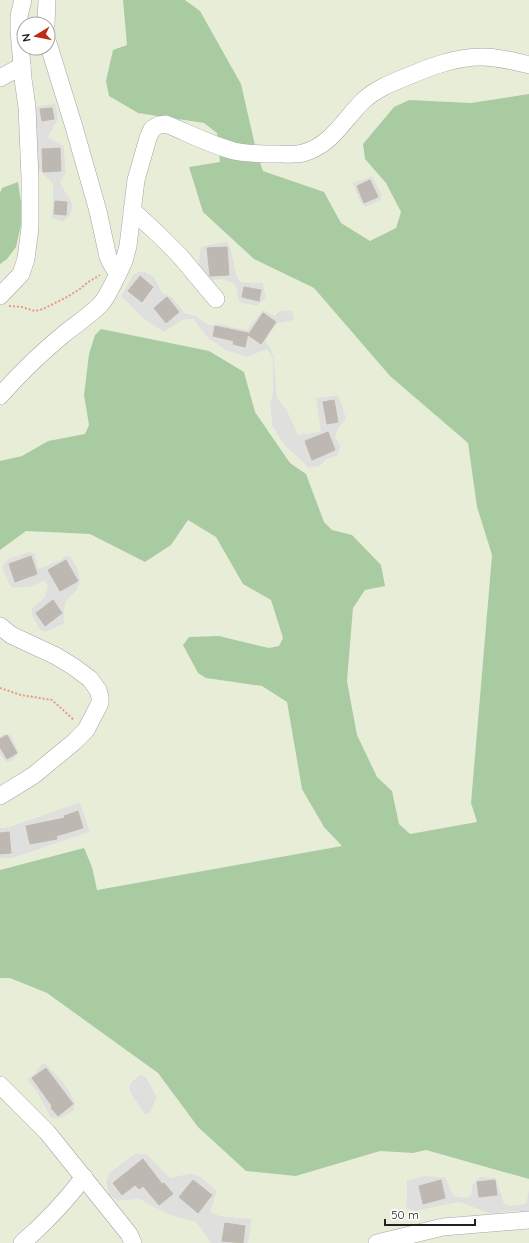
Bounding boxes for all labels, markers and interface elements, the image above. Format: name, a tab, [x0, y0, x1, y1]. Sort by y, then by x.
north arrow	[16, 16, 56, 56]
text: N	[19, 33, 34, 43]
scale bar	[385, 1201, 475, 1227]
text: 50 m	[391, 1207, 419, 1222]

